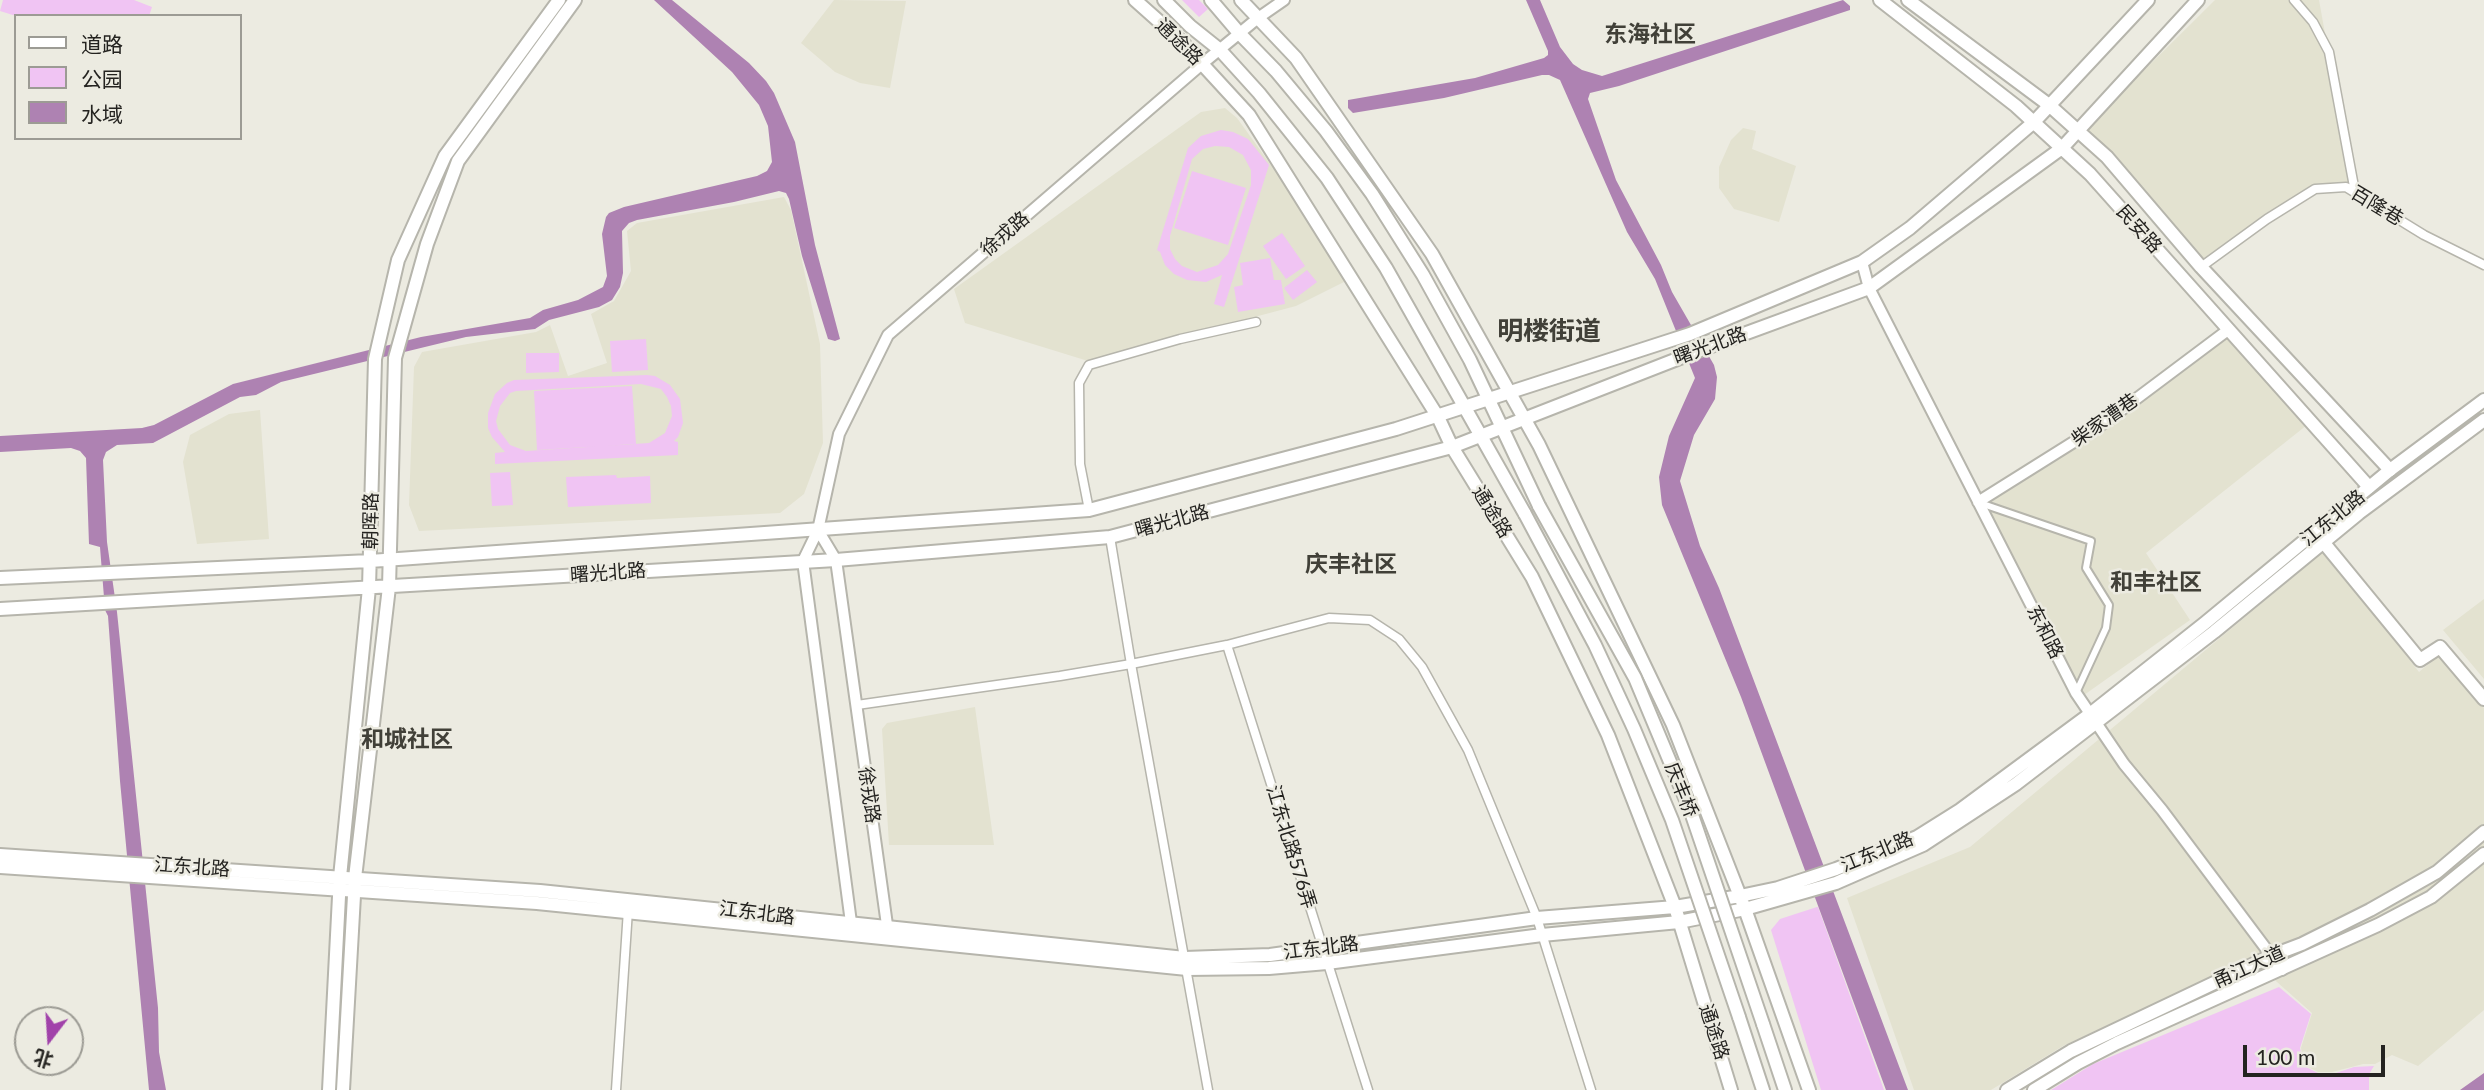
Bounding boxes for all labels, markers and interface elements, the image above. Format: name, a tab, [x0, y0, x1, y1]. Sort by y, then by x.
legend	[14, 14, 242, 140]
street label: 通途路	[1151, 14, 1207, 70]
district label: 东海社区	[1604, 21, 1696, 49]
text: 道路	[81, 31, 123, 56]
text: 公园	[81, 66, 123, 91]
text: 水域	[81, 101, 123, 126]
street label: 百隆巷	[2347, 182, 2407, 230]
street label: 民安路	[2111, 200, 2167, 258]
street label: 徐戎路	[976, 207, 1034, 261]
district label: 明楼街道	[1497, 316, 1601, 348]
street label: 曙光北路	[1670, 322, 1750, 370]
street label: 柴家漕巷	[2067, 389, 2143, 451]
street label: 通途路	[1467, 482, 1517, 542]
street label: 江东北路	[2296, 485, 2370, 551]
street label: 朝晖路	[359, 492, 383, 550]
street label: 曙光北路	[1132, 500, 1212, 542]
district label: 庆丰社区	[1305, 551, 1397, 579]
street label: 曙光北路	[569, 559, 647, 587]
district label: 和丰社区	[2110, 569, 2202, 597]
street label: 东和路	[2022, 601, 2068, 663]
district label: 和城社区	[361, 726, 453, 754]
street label: 庆丰桥	[1660, 759, 1702, 821]
street label: 徐戎路	[854, 765, 884, 825]
street label: 江东北路576弄	[1261, 782, 1321, 912]
street label: 江东北路	[1837, 827, 1917, 877]
street label: 江东北路	[153, 853, 231, 881]
street label: 江东北路	[718, 897, 796, 929]
street label: 江东北路	[1282, 932, 1360, 964]
street label: 甬江大道	[2210, 941, 2288, 993]
street label: 通途路	[1694, 1001, 1734, 1063]
north arrow	[14, 1006, 84, 1076]
scale bar	[2246, 1030, 2388, 1074]
text: 100 m	[2256, 1044, 2315, 1069]
text: 北	[31, 1046, 56, 1073]

